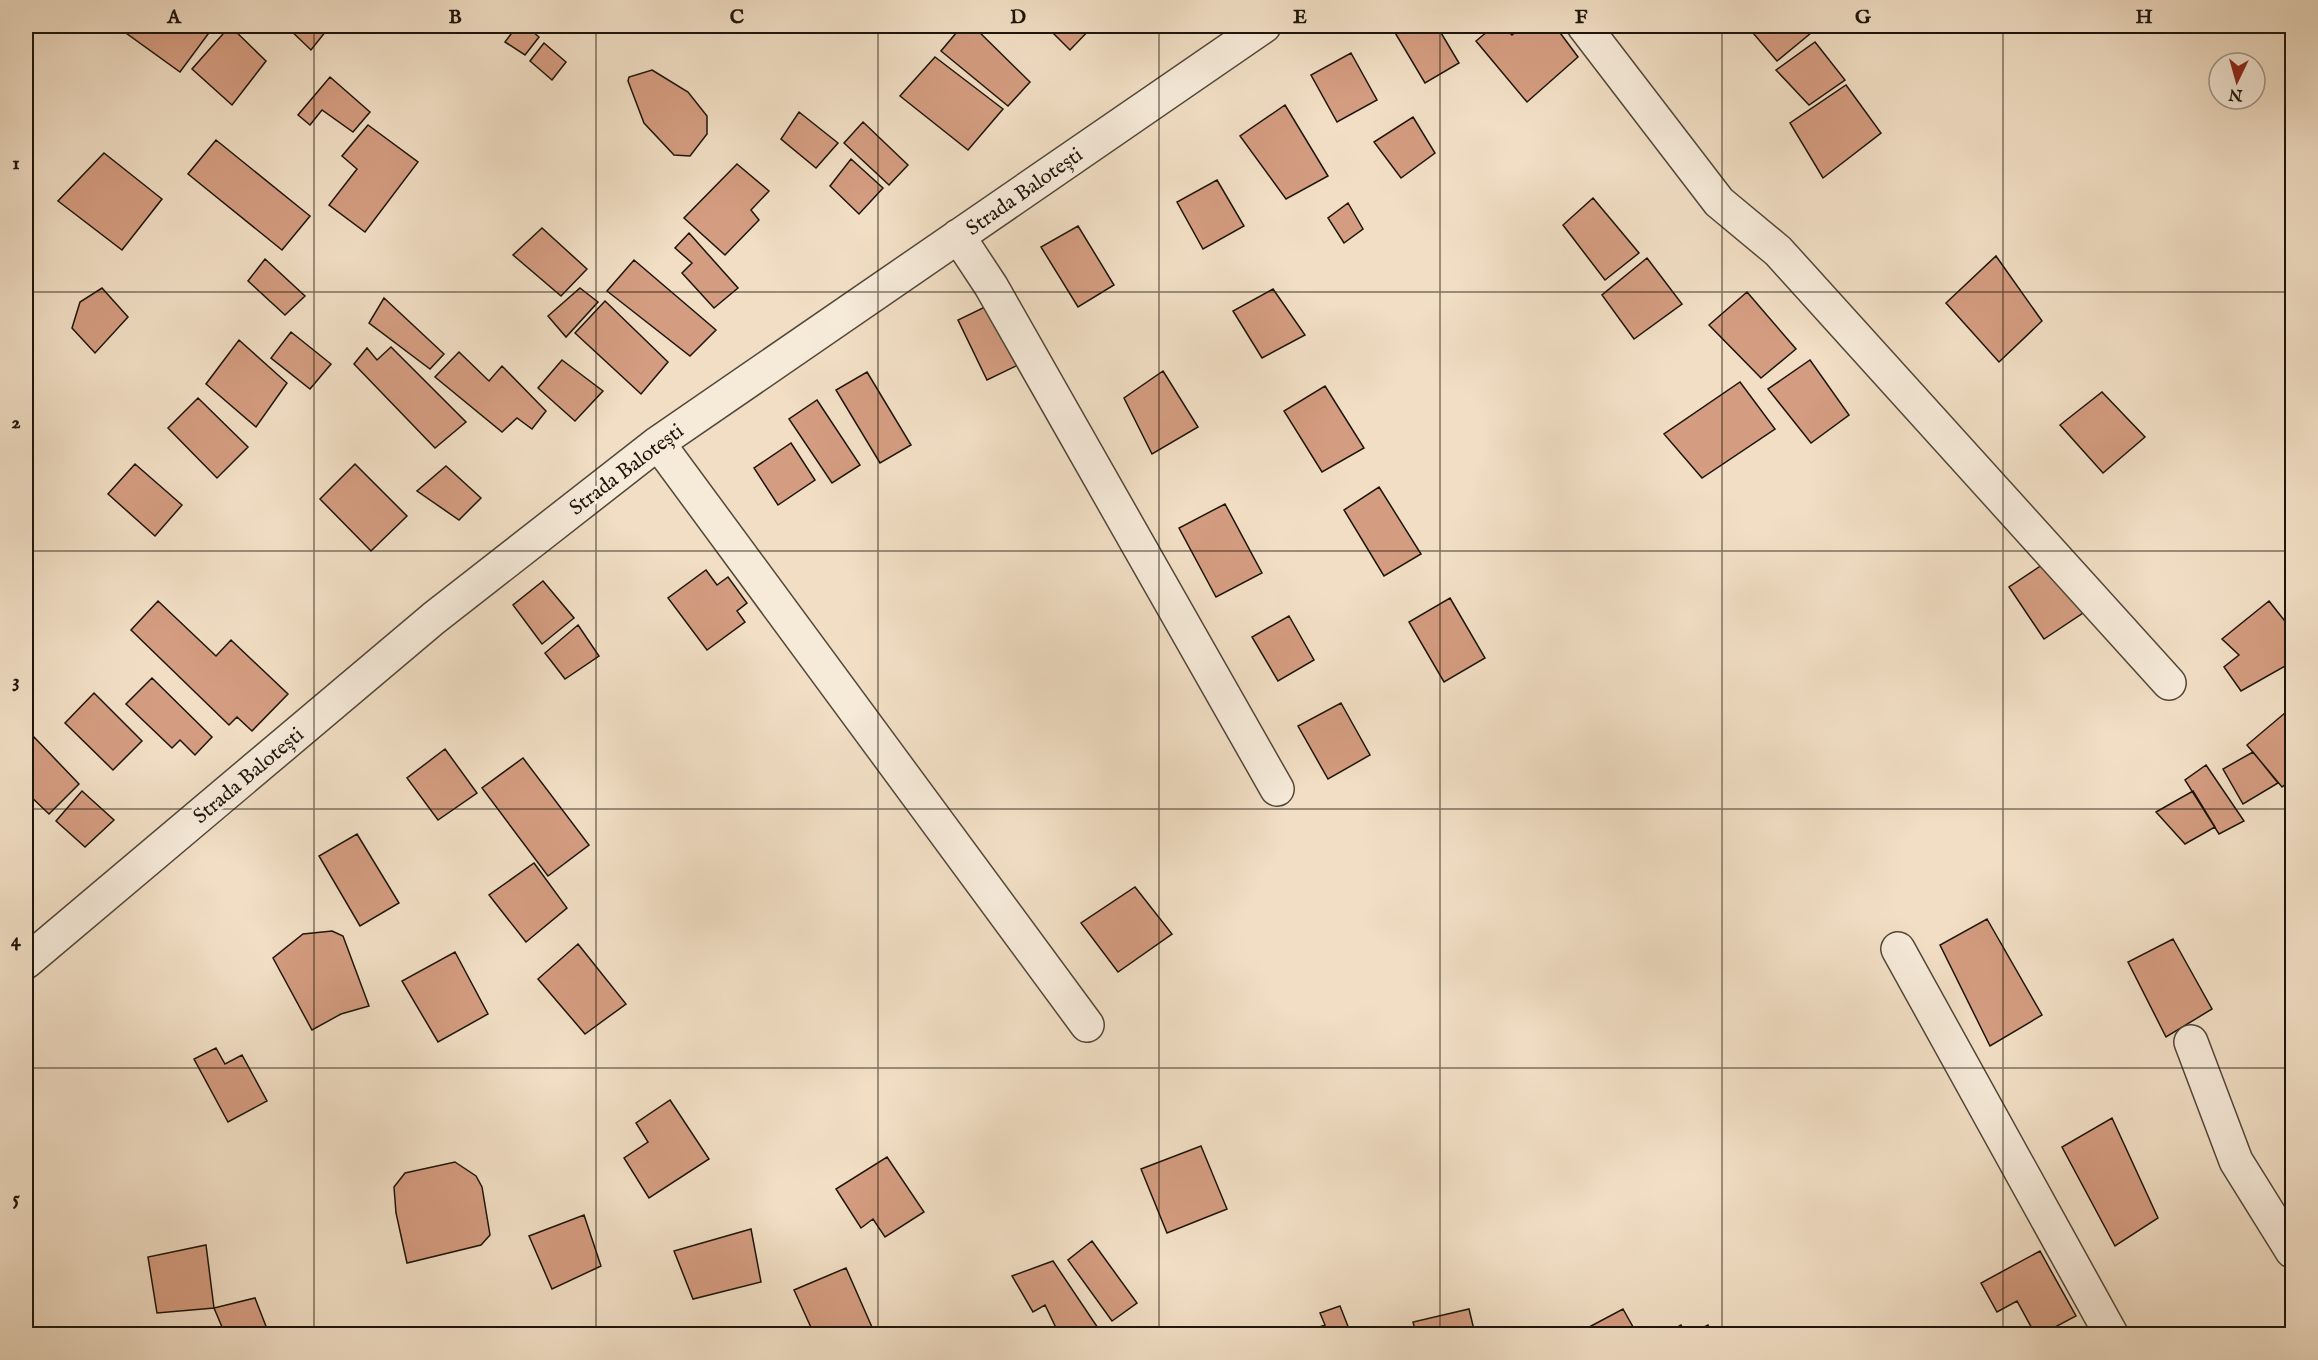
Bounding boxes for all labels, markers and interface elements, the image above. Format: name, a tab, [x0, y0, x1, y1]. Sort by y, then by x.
text: A	[166, 5, 182, 30]
text: B	[448, 5, 462, 30]
text: C	[730, 5, 744, 30]
text: D	[1010, 5, 1026, 30]
text: E	[1293, 5, 1307, 30]
text: F	[1575, 5, 1588, 30]
text: G	[1855, 5, 1872, 30]
text: H	[2135, 5, 2153, 30]
north arrow	[2207, 51, 2267, 111]
text: N	[2228, 83, 2245, 105]
street label: Strada Balotești	[961, 142, 1089, 242]
text: 1	[12, 151, 20, 176]
text: 2	[11, 410, 21, 435]
street label: Strada Balotești	[564, 418, 690, 522]
text: 3	[12, 669, 20, 694]
street label: Strada Balotești	[188, 722, 310, 830]
text: 4	[11, 928, 22, 953]
text: 5	[12, 1186, 20, 1211]

